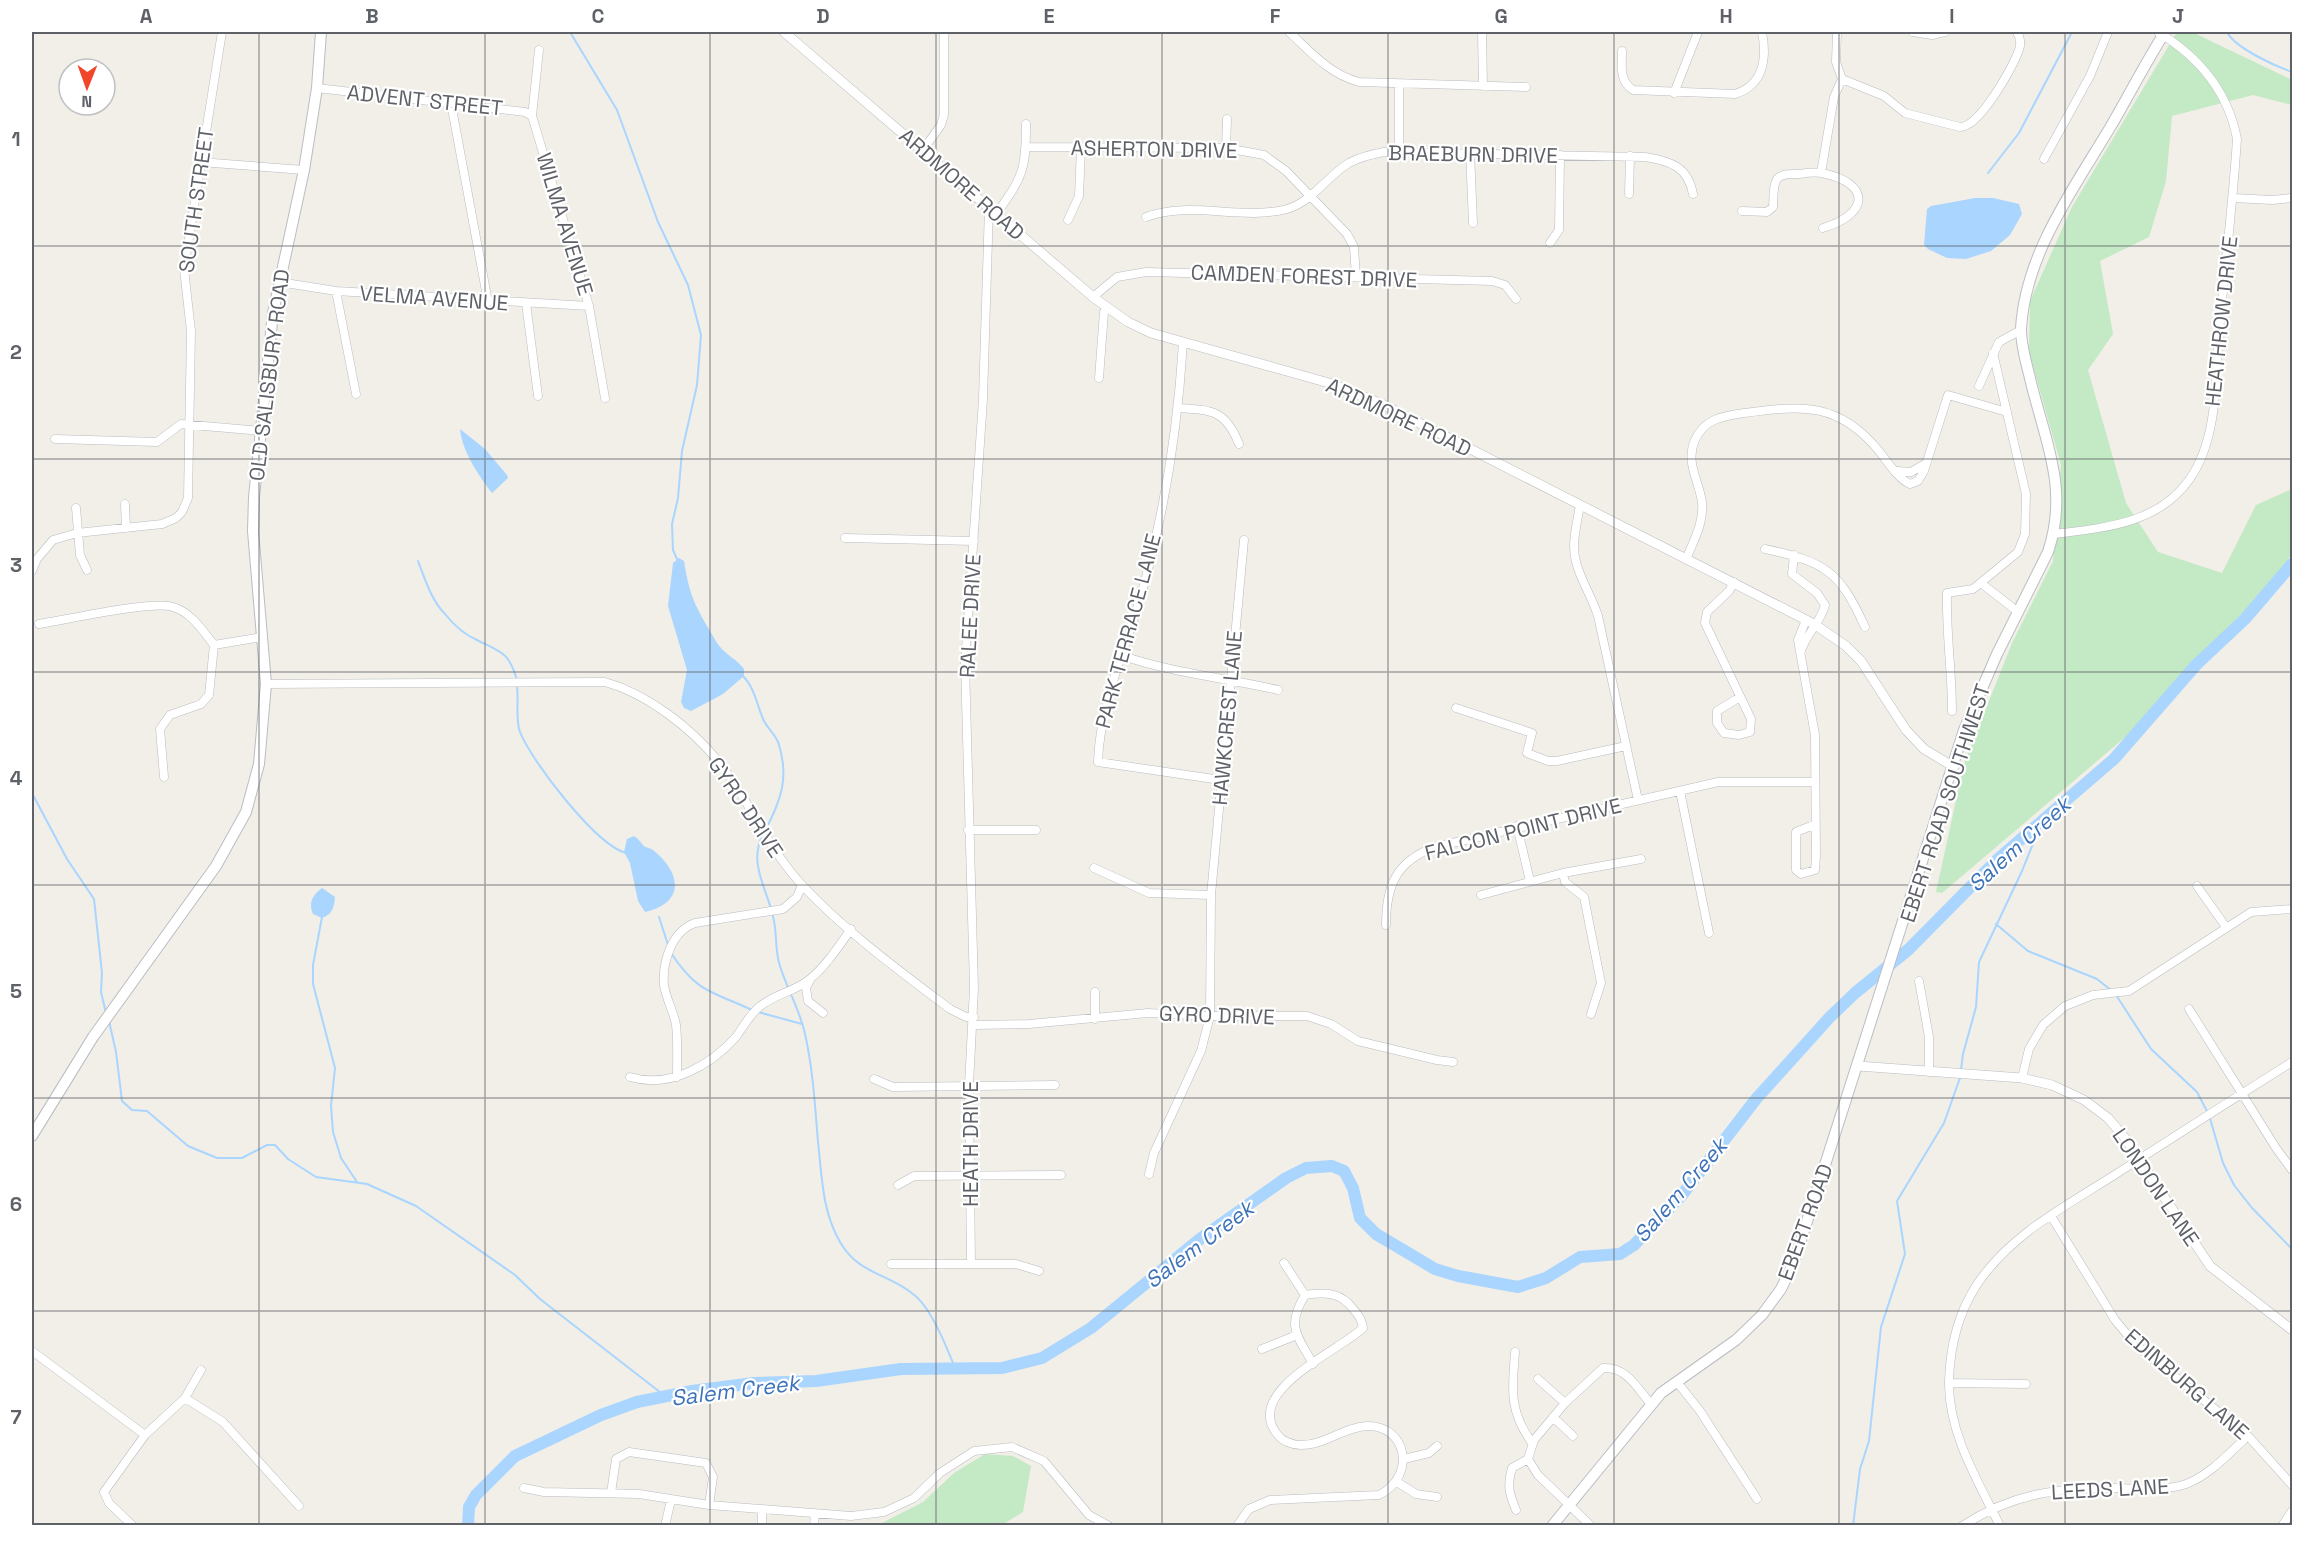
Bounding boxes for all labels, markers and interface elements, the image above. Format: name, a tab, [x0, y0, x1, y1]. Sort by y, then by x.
text: A	[140, 3, 153, 29]
text: B	[365, 3, 379, 29]
text: C	[592, 3, 605, 29]
text: D	[816, 3, 830, 29]
text: E	[1043, 3, 1055, 29]
text: F	[1270, 3, 1281, 29]
text: G	[1494, 3, 1508, 29]
text: H	[1719, 3, 1733, 29]
text: I	[1949, 3, 1955, 29]
text: J	[2172, 3, 2184, 29]
north arrow	[57, 57, 117, 117]
street label: ADVENT STREET	[346, 78, 504, 122]
text: N	[81, 91, 92, 112]
street label: ARDMORE ROAD	[894, 122, 1030, 246]
text: 1	[11, 126, 21, 152]
street label: SOUTH STREET	[172, 126, 220, 274]
street label: ASHERTON DRIVE	[1070, 134, 1238, 164]
street label: BRAEBURN DRIVE	[1388, 139, 1558, 169]
street label: WILMA AVENUE	[530, 149, 600, 299]
street label: HEATHROW DRIVE	[2199, 234, 2243, 408]
street label: CAMDEN FOREST DRIVE	[1190, 259, 1418, 293]
street label: OLD SALISBURY ROAD	[243, 268, 295, 482]
street label: VELMA AVENUE	[359, 279, 509, 317]
text: 2	[10, 339, 22, 365]
street label: ARDMORE ROAD	[1322, 372, 1476, 462]
street label: PARK TERRACE LANE	[1089, 531, 1167, 731]
text: 3	[10, 552, 22, 578]
street label: RALEE DRIVE	[953, 553, 987, 679]
street label: HAWKCREST LANE	[1206, 629, 1248, 807]
street label: EBERT ROAD SOUTHWEST	[1894, 680, 1996, 926]
street label: GYRO DRIVE	[702, 751, 790, 863]
text: 4	[10, 765, 23, 791]
water label: Salem Creek	[1962, 789, 2078, 898]
street label: FALCON POINT DRIVE	[1422, 792, 1624, 866]
text: 5	[10, 978, 22, 1004]
street label: GYRO DRIVE	[1159, 999, 1275, 1031]
street label: HEATH DRIVE	[957, 1081, 984, 1207]
street label: LONDON LANE	[2107, 1123, 2205, 1251]
water label: Salem Creek	[1627, 1130, 1734, 1248]
street label: EBERT ROAD	[1771, 1160, 1839, 1284]
text: 6	[10, 1191, 22, 1217]
water label: Salem Creek	[1139, 1193, 1261, 1294]
street label: EDINBURG LANE	[2119, 1323, 2255, 1445]
water label: Salem Creek	[669, 1368, 803, 1412]
text: 7	[10, 1404, 22, 1430]
street label: LEEDS LANE	[2050, 1472, 2170, 1506]

